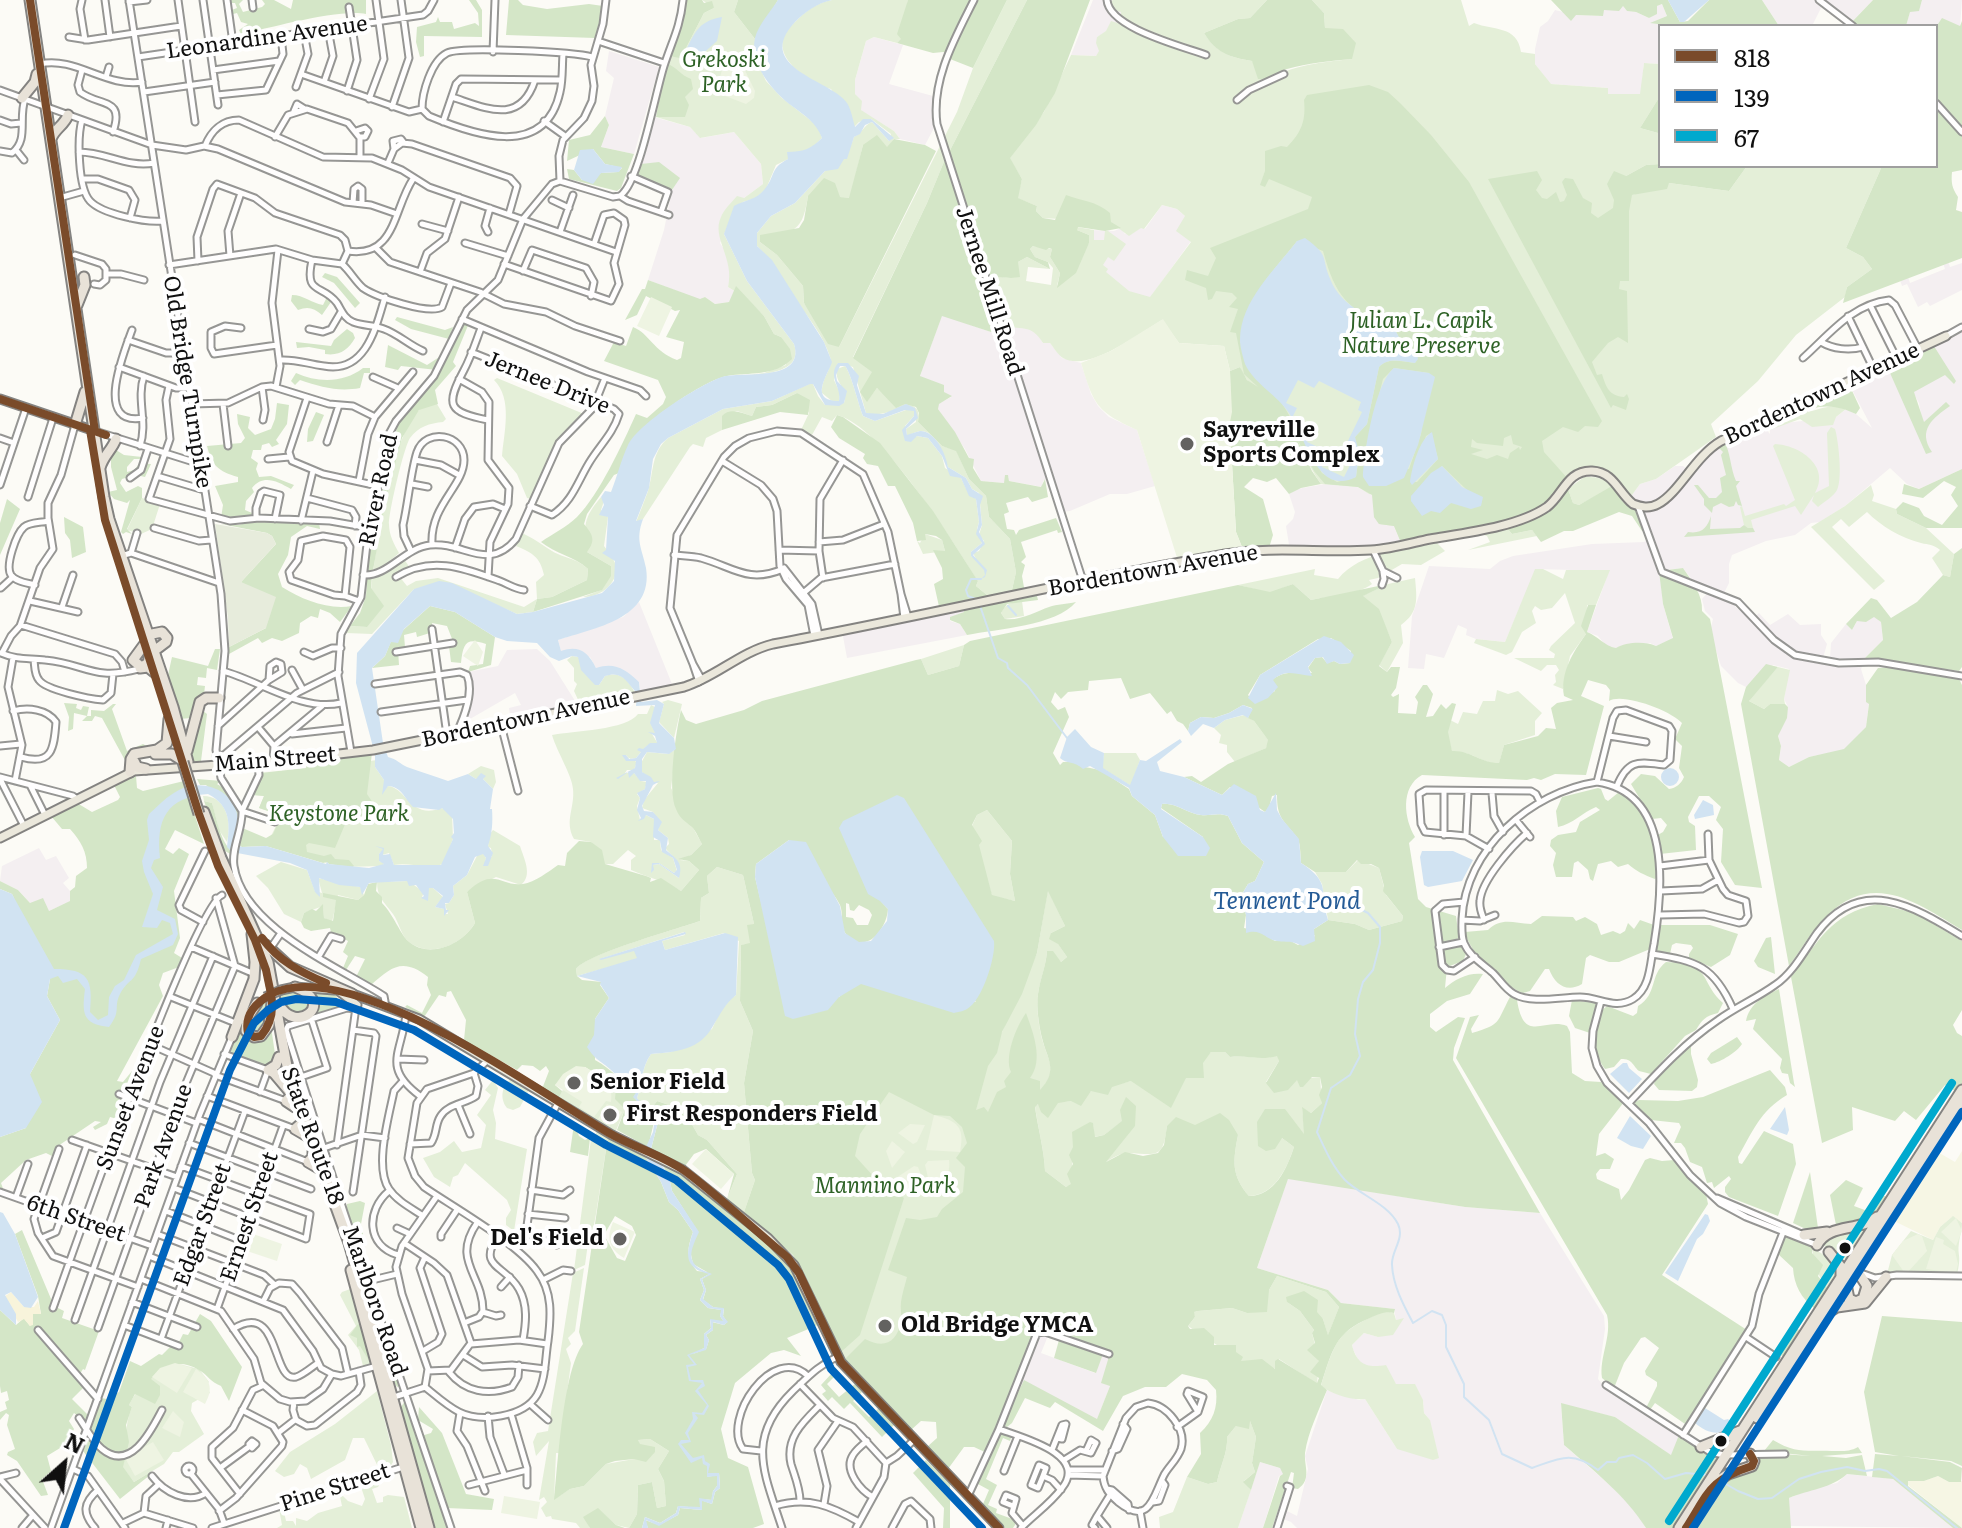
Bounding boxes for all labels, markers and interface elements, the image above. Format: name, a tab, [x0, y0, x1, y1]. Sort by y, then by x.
street label: Leonardine Avenue	[165, 11, 369, 65]
legend	[1658, 24, 1938, 168]
text: 818	[1734, 39, 1770, 74]
park label: Grekoski Park	[682, 48, 766, 100]
text: 139	[1734, 79, 1769, 114]
text: 67	[1734, 119, 1759, 154]
street label: Jernee Mill Road	[949, 203, 1029, 379]
street label: Old Bridge Turnpike	[157, 274, 217, 490]
park label: Julian L. Capik Nature Preserve	[1341, 309, 1501, 360]
street label: Bordentown Avenue	[1720, 337, 1924, 451]
street label: Jernee Drive	[481, 346, 613, 420]
place label: Sayreville Sports Complex	[1203, 418, 1379, 470]
street label: River Road	[354, 431, 404, 549]
marker: Sayreville Sports Complex	[1178, 435, 1196, 453]
street label: Bordentown Avenue	[1046, 540, 1260, 602]
street label: Bordentown Avenue	[419, 684, 633, 754]
street label: Main Street	[213, 742, 337, 778]
park label: Keystone Park	[269, 802, 409, 828]
water label: Tennent Pond	[1213, 888, 1361, 916]
street label: Sunset Avenue	[91, 1022, 171, 1174]
street label: State Route 18	[275, 1064, 349, 1208]
place label: Senior Field	[590, 1070, 725, 1096]
marker: Senior Field	[565, 1074, 583, 1092]
street label: Park Avenue	[129, 1080, 199, 1212]
place label: First Responders Field	[626, 1102, 878, 1128]
marker: First Responders Field	[601, 1106, 619, 1124]
street label: Ernest Street	[215, 1148, 285, 1286]
street label: Edgar Street	[169, 1160, 237, 1290]
park label: Mannino Park	[814, 1174, 956, 1200]
street label: 6th Street	[23, 1190, 129, 1248]
street label: Marlboro Road	[336, 1222, 412, 1380]
place label: Del's Field	[490, 1226, 604, 1252]
marker: Del's Field	[611, 1230, 629, 1248]
unlabelled marker	[1837, 1240, 1853, 1256]
place label: Old Bridge YMCA	[901, 1313, 1093, 1339]
marker: Old Bridge YMCA	[876, 1317, 894, 1335]
text: N	[59, 1423, 91, 1461]
north arrow	[24, 1424, 104, 1504]
unlabelled marker	[1713, 1433, 1729, 1449]
street label: Pine Street	[277, 1458, 393, 1518]

